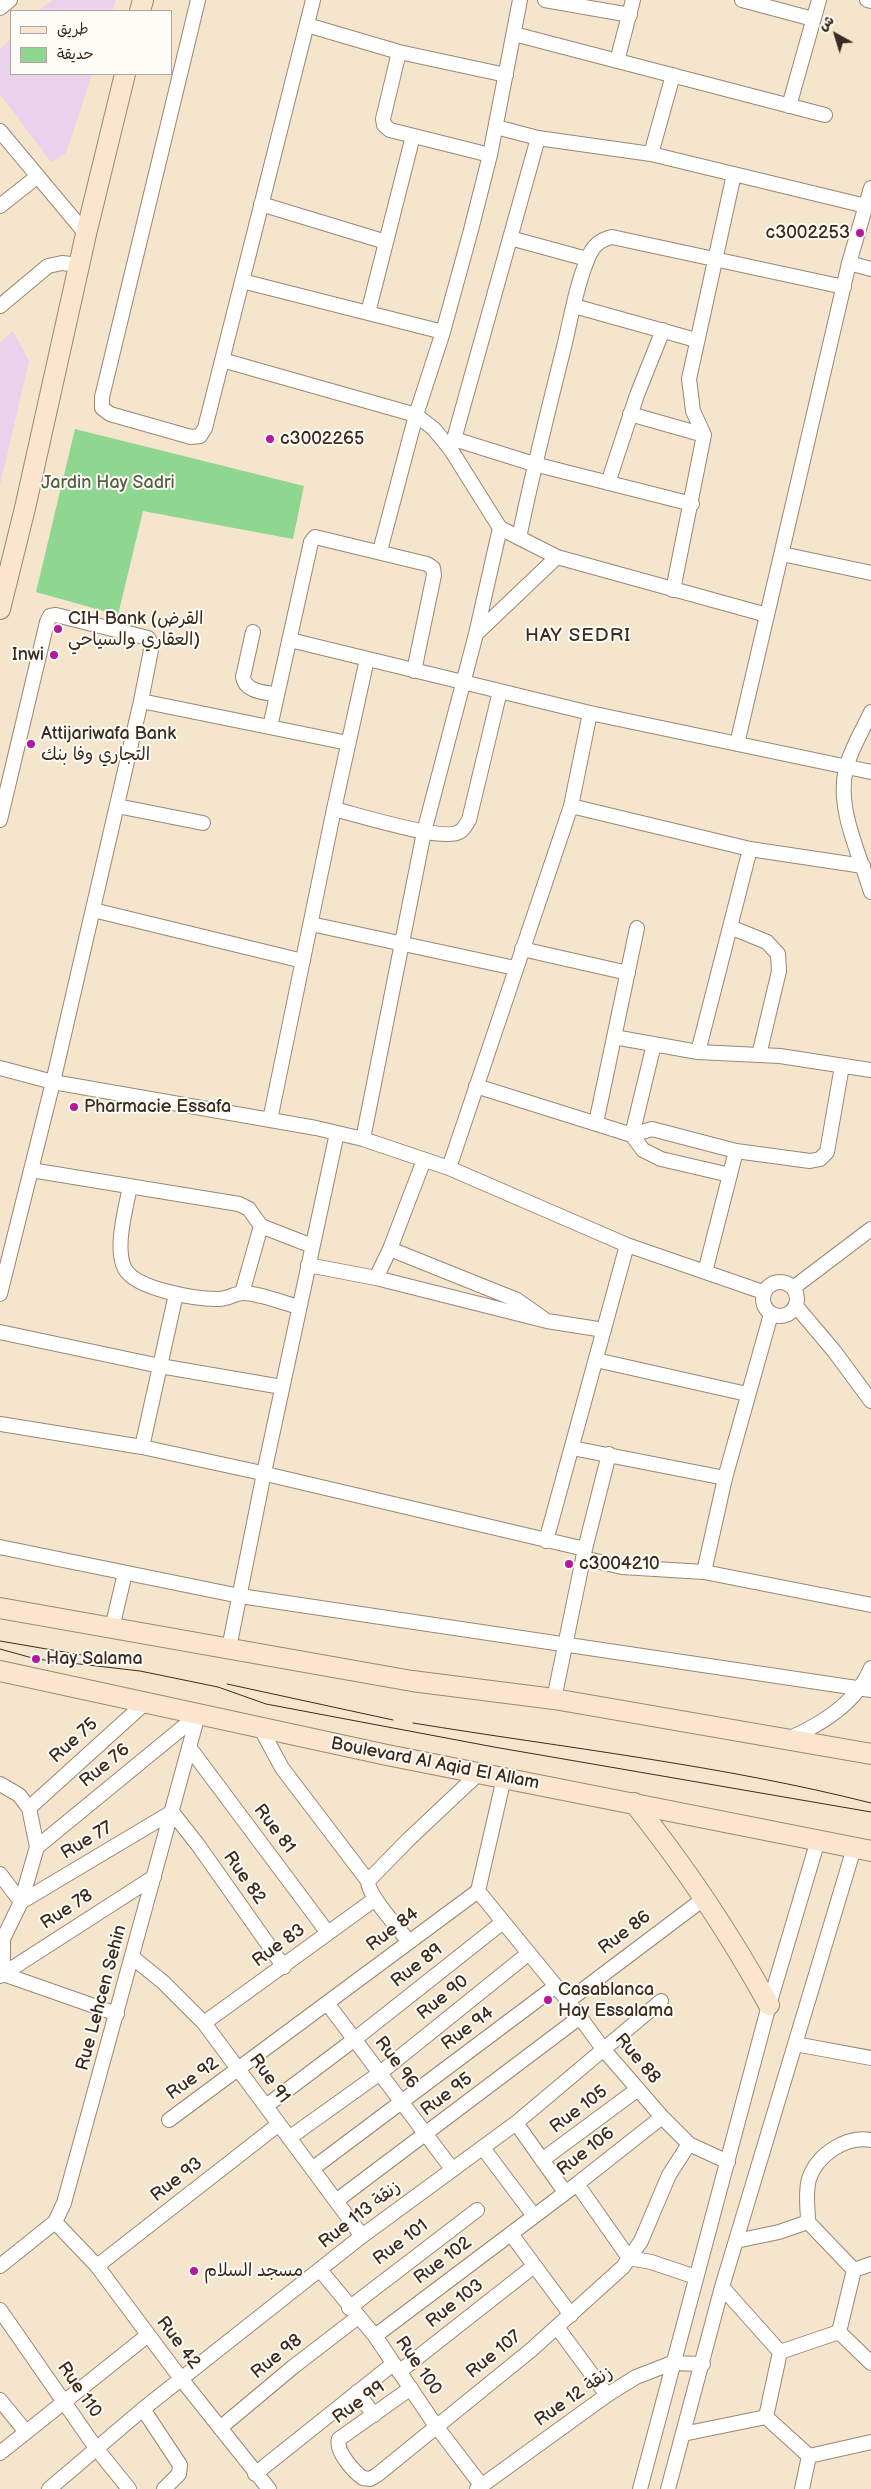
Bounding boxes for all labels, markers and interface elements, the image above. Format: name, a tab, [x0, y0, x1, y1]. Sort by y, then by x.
legend	[10, 10, 172, 75]
north arrow	[811, 10, 861, 60]
text: ش	[815, 12, 838, 34]
text: طريق	[57, 20, 89, 39]
text: حديقة	[57, 45, 94, 64]
place label: c3002253	[766, 222, 850, 244]
marker: c3002253	[854, 227, 866, 239]
place label: c3002265	[280, 428, 364, 450]
marker: c3002265	[264, 433, 276, 445]
park label: Jardin Hay Sadri	[41, 472, 175, 494]
place label: CIH Bank (القرض العقاري والسياحي)	[68, 608, 203, 650]
marker: CIH Bank (القرض العقاري والسياحي)	[52, 623, 64, 635]
district label: HAY SEDRI	[524, 625, 632, 647]
place label: Inwi	[12, 644, 44, 666]
marker: Inwi	[48, 649, 60, 661]
place label: Attijariwafa Bank التجاري وفا بنك	[41, 723, 176, 766]
marker: Attijariwafa Bank التجاري وفا بنك	[25, 738, 37, 750]
place label: Pharmacie Essafa	[84, 1096, 231, 1118]
marker: Pharmacie Essafa	[68, 1101, 80, 1113]
place label: c3004210	[579, 1553, 660, 1575]
marker: c3004210	[563, 1558, 575, 1570]
place label: Hay Salama	[46, 1648, 143, 1670]
marker: Hay Salama	[30, 1653, 42, 1665]
street label: Rue 75	[45, 1714, 103, 1768]
street label: Boulevard Al Aqid El Allam	[329, 1733, 541, 1795]
street label: Rue 76	[76, 1739, 134, 1793]
street label: Rue 81	[249, 1800, 299, 1858]
street label: Rue 77	[57, 1817, 117, 1865]
street label: Rue 82	[218, 1847, 270, 1909]
street label: Rue 78	[37, 1885, 97, 1935]
street label: Rue 84	[363, 1903, 423, 1957]
street label: Rue 86	[595, 1906, 655, 1960]
street label: Rue 83	[248, 1920, 310, 1972]
street label: Rue Lehcen Sehin	[72, 1923, 132, 2073]
street label: Rue 89	[387, 1939, 447, 1993]
street label: Rue 90	[413, 1971, 473, 2025]
place label: Casablanca Hay Essalama	[558, 1979, 673, 2022]
marker: Casablanca Hay Essalama	[542, 1994, 554, 2006]
street label: Rue 94	[438, 2002, 498, 2056]
street label: Rue 88	[610, 2029, 664, 2089]
street label: Rue 96	[369, 2033, 423, 2093]
street label: Rue 91	[244, 2050, 294, 2108]
street label: Rue 92	[163, 2053, 223, 2105]
street label: Rue 95	[417, 2069, 477, 2121]
street label: Rue 105	[546, 2081, 612, 2139]
street label: Rue 106	[553, 2123, 619, 2181]
street label: Rue 93	[147, 2153, 207, 2207]
street label: Rue 113 زنقة	[315, 2176, 405, 2254]
street label: Rue 101	[369, 2215, 433, 2271]
street label: Rue 102	[410, 2232, 476, 2290]
place label: مسجد السلام	[204, 2260, 303, 2282]
marker: مسجد السلام	[188, 2265, 200, 2277]
street label: Rue 103	[422, 2275, 488, 2333]
street label: Rue 42	[151, 2313, 205, 2373]
street label: Rue 107	[462, 2326, 526, 2384]
street label: Rue 98	[247, 2330, 307, 2384]
street label: Rue 100	[390, 2333, 446, 2399]
street label: Rue 110	[52, 2358, 106, 2422]
street label: Rue 12 زنقة	[531, 2362, 617, 2432]
street label: Rue 99	[329, 2377, 389, 2429]

